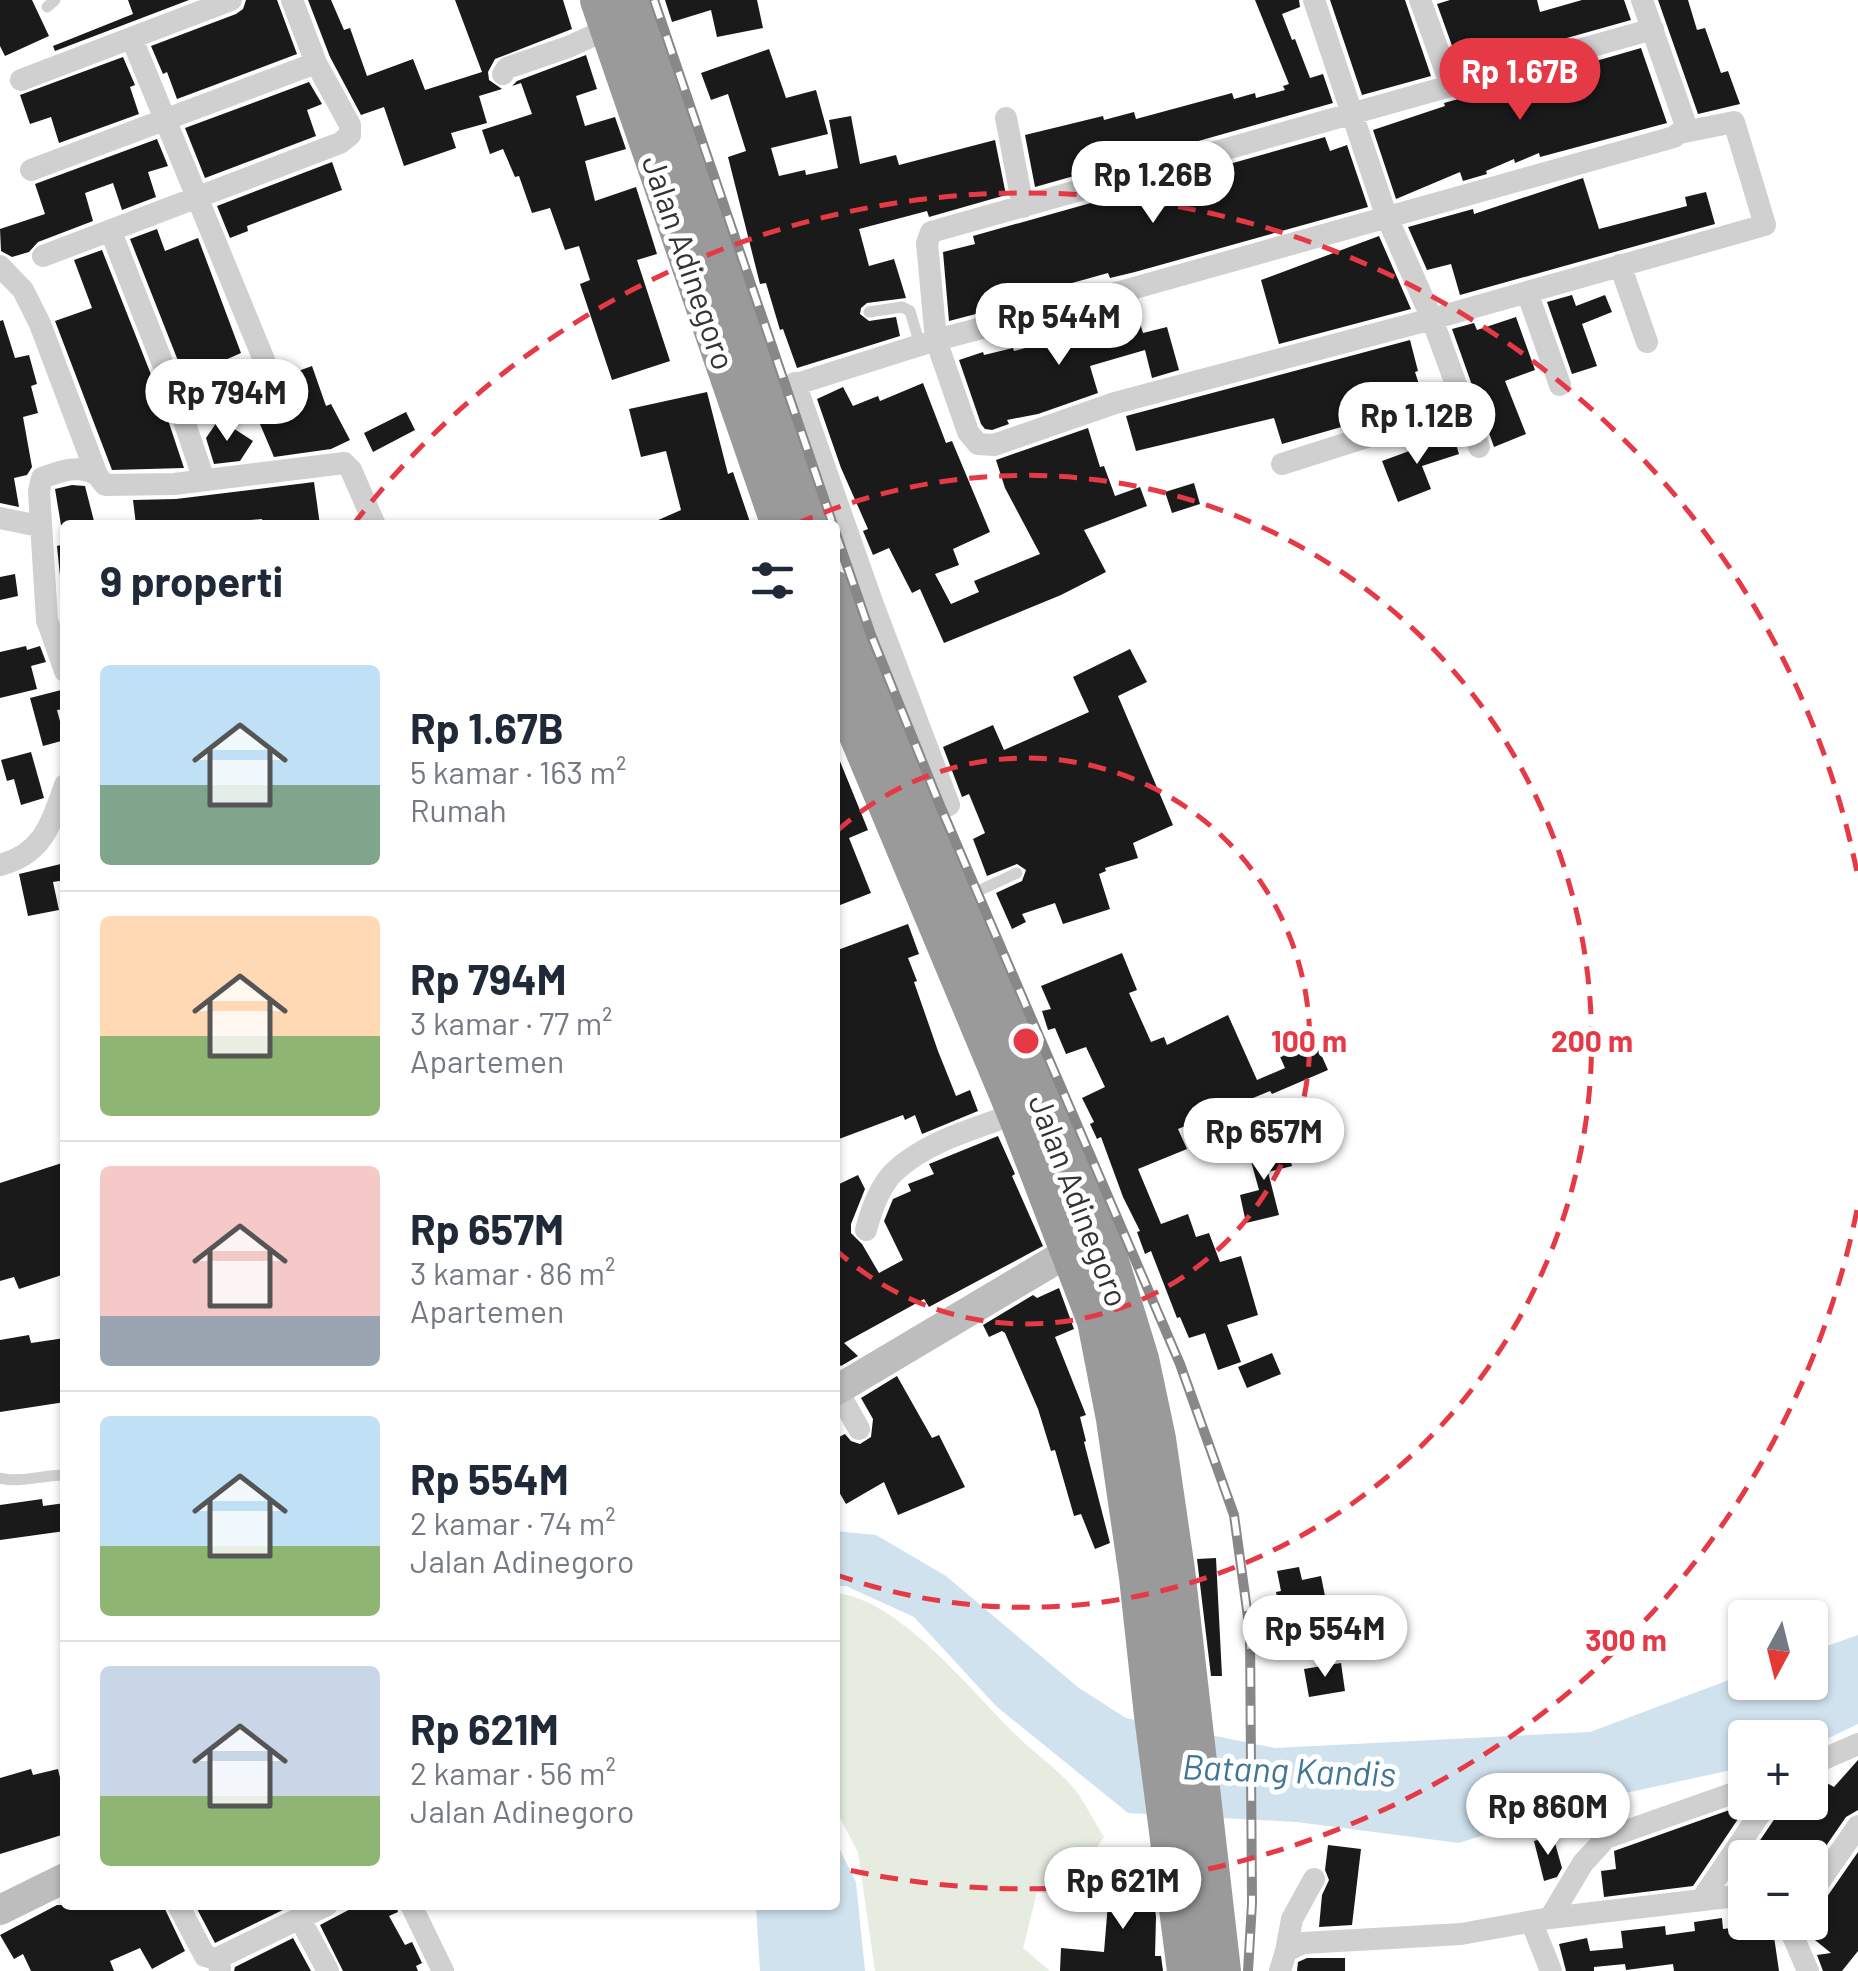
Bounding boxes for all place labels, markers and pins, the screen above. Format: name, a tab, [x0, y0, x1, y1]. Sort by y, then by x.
pin: Rp 1.67B	[1417, 38, 1623, 123]
pin: Rp 1.26B	[1050, 141, 1256, 226]
pin: Rp 544M	[967, 283, 1151, 368]
pin: Rp 794M	[135, 359, 319, 444]
pin: Rp 1.12B	[1314, 382, 1520, 467]
centre of rings	[1008, 1023, 1044, 1059]
pin: Rp 657M	[1172, 1098, 1356, 1183]
pin: Rp 554M	[1233, 1595, 1417, 1680]
pin: Rp 860M	[1456, 1773, 1640, 1858]
pin: Rp 621M	[1031, 1847, 1215, 1932]

